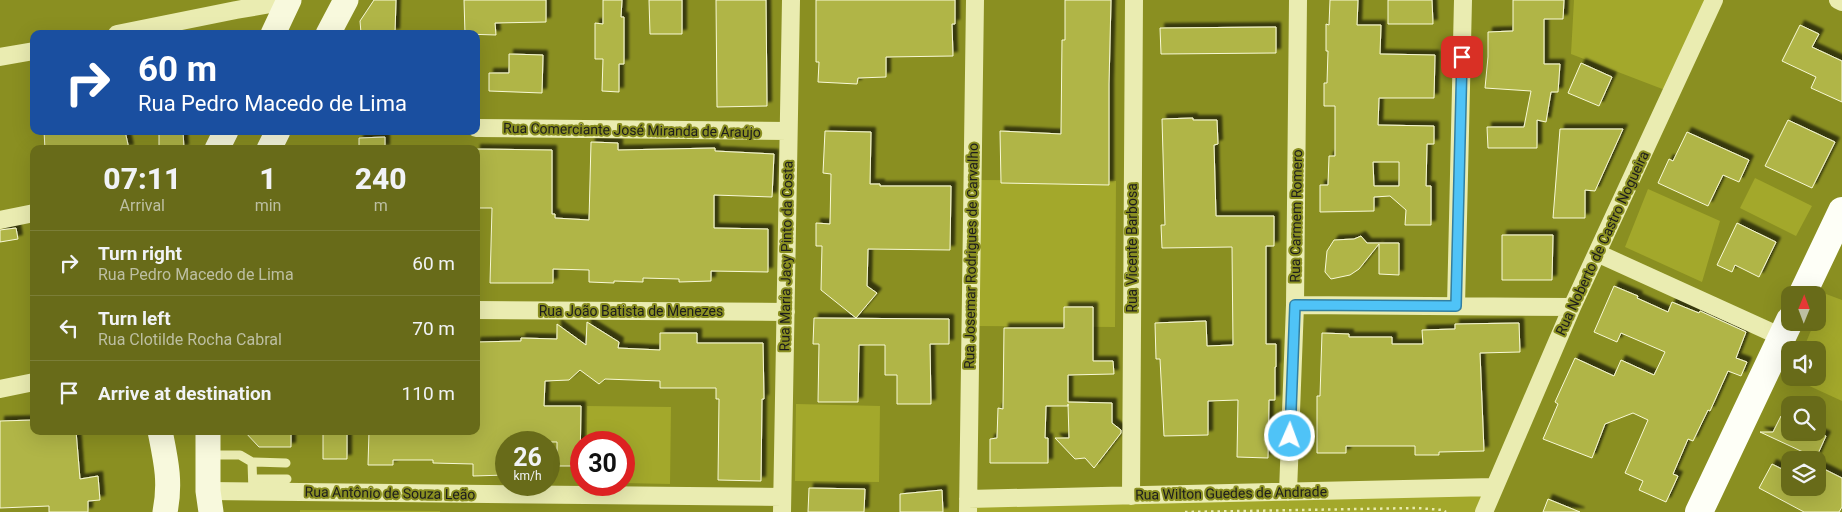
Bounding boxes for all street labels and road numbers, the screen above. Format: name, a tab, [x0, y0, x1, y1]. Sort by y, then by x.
street label: Rua Comerciante José Miranda de Araújo	[503, 120, 761, 140]
street label: Rua Josemar Rodrigues de Carvalho	[961, 143, 981, 369]
street label: Rua Noberto de Castro Nogueira	[1552, 148, 1652, 338]
street label: Rua Carmem Romero	[1287, 149, 1305, 283]
street label: Rua Maria Jacy Pinto da Costa	[776, 161, 796, 351]
street label: Rua Vicente Barbosa	[1124, 183, 1140, 313]
street label: Rua João Batista de Menezes	[539, 303, 723, 319]
street label: Rua Wilton Guedes de Andrade	[1135, 483, 1327, 503]
street label: Rua Antônio de Souza Leão	[305, 484, 475, 502]

